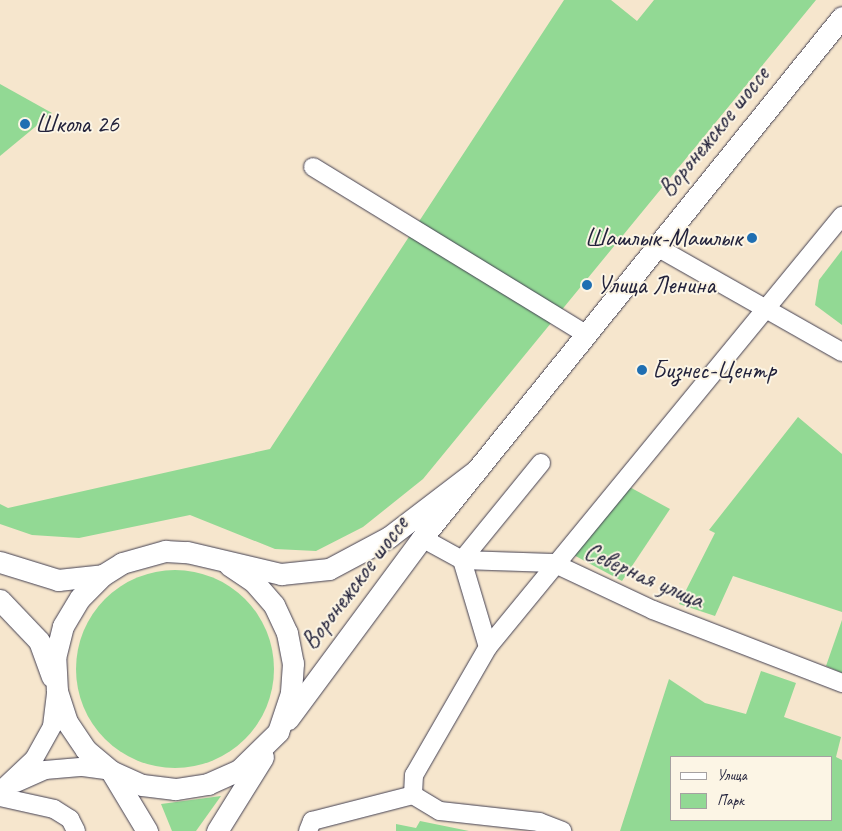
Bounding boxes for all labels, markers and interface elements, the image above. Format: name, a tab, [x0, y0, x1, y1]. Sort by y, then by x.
street label: Воронежское шоссе	[652, 60, 776, 204]
place label: Школа 26	[35, 109, 119, 139]
marker: Школа 26	[19, 118, 31, 130]
place label: Шашлык-Машлык	[585, 223, 742, 253]
marker: Шашлык-Машлык	[746, 232, 758, 244]
place label: Улица Ленина	[597, 270, 717, 300]
marker: Улица Ленина	[581, 279, 593, 291]
place label: Бизнес-Центр	[652, 355, 776, 385]
marker: Бизнес-Центр	[636, 364, 648, 376]
street label: Воронежское шоссе	[295, 510, 415, 656]
street label: Северная улица	[579, 536, 709, 616]
legend	[670, 756, 832, 821]
text: Улица	[717, 766, 747, 785]
text: Парк	[717, 791, 744, 810]

